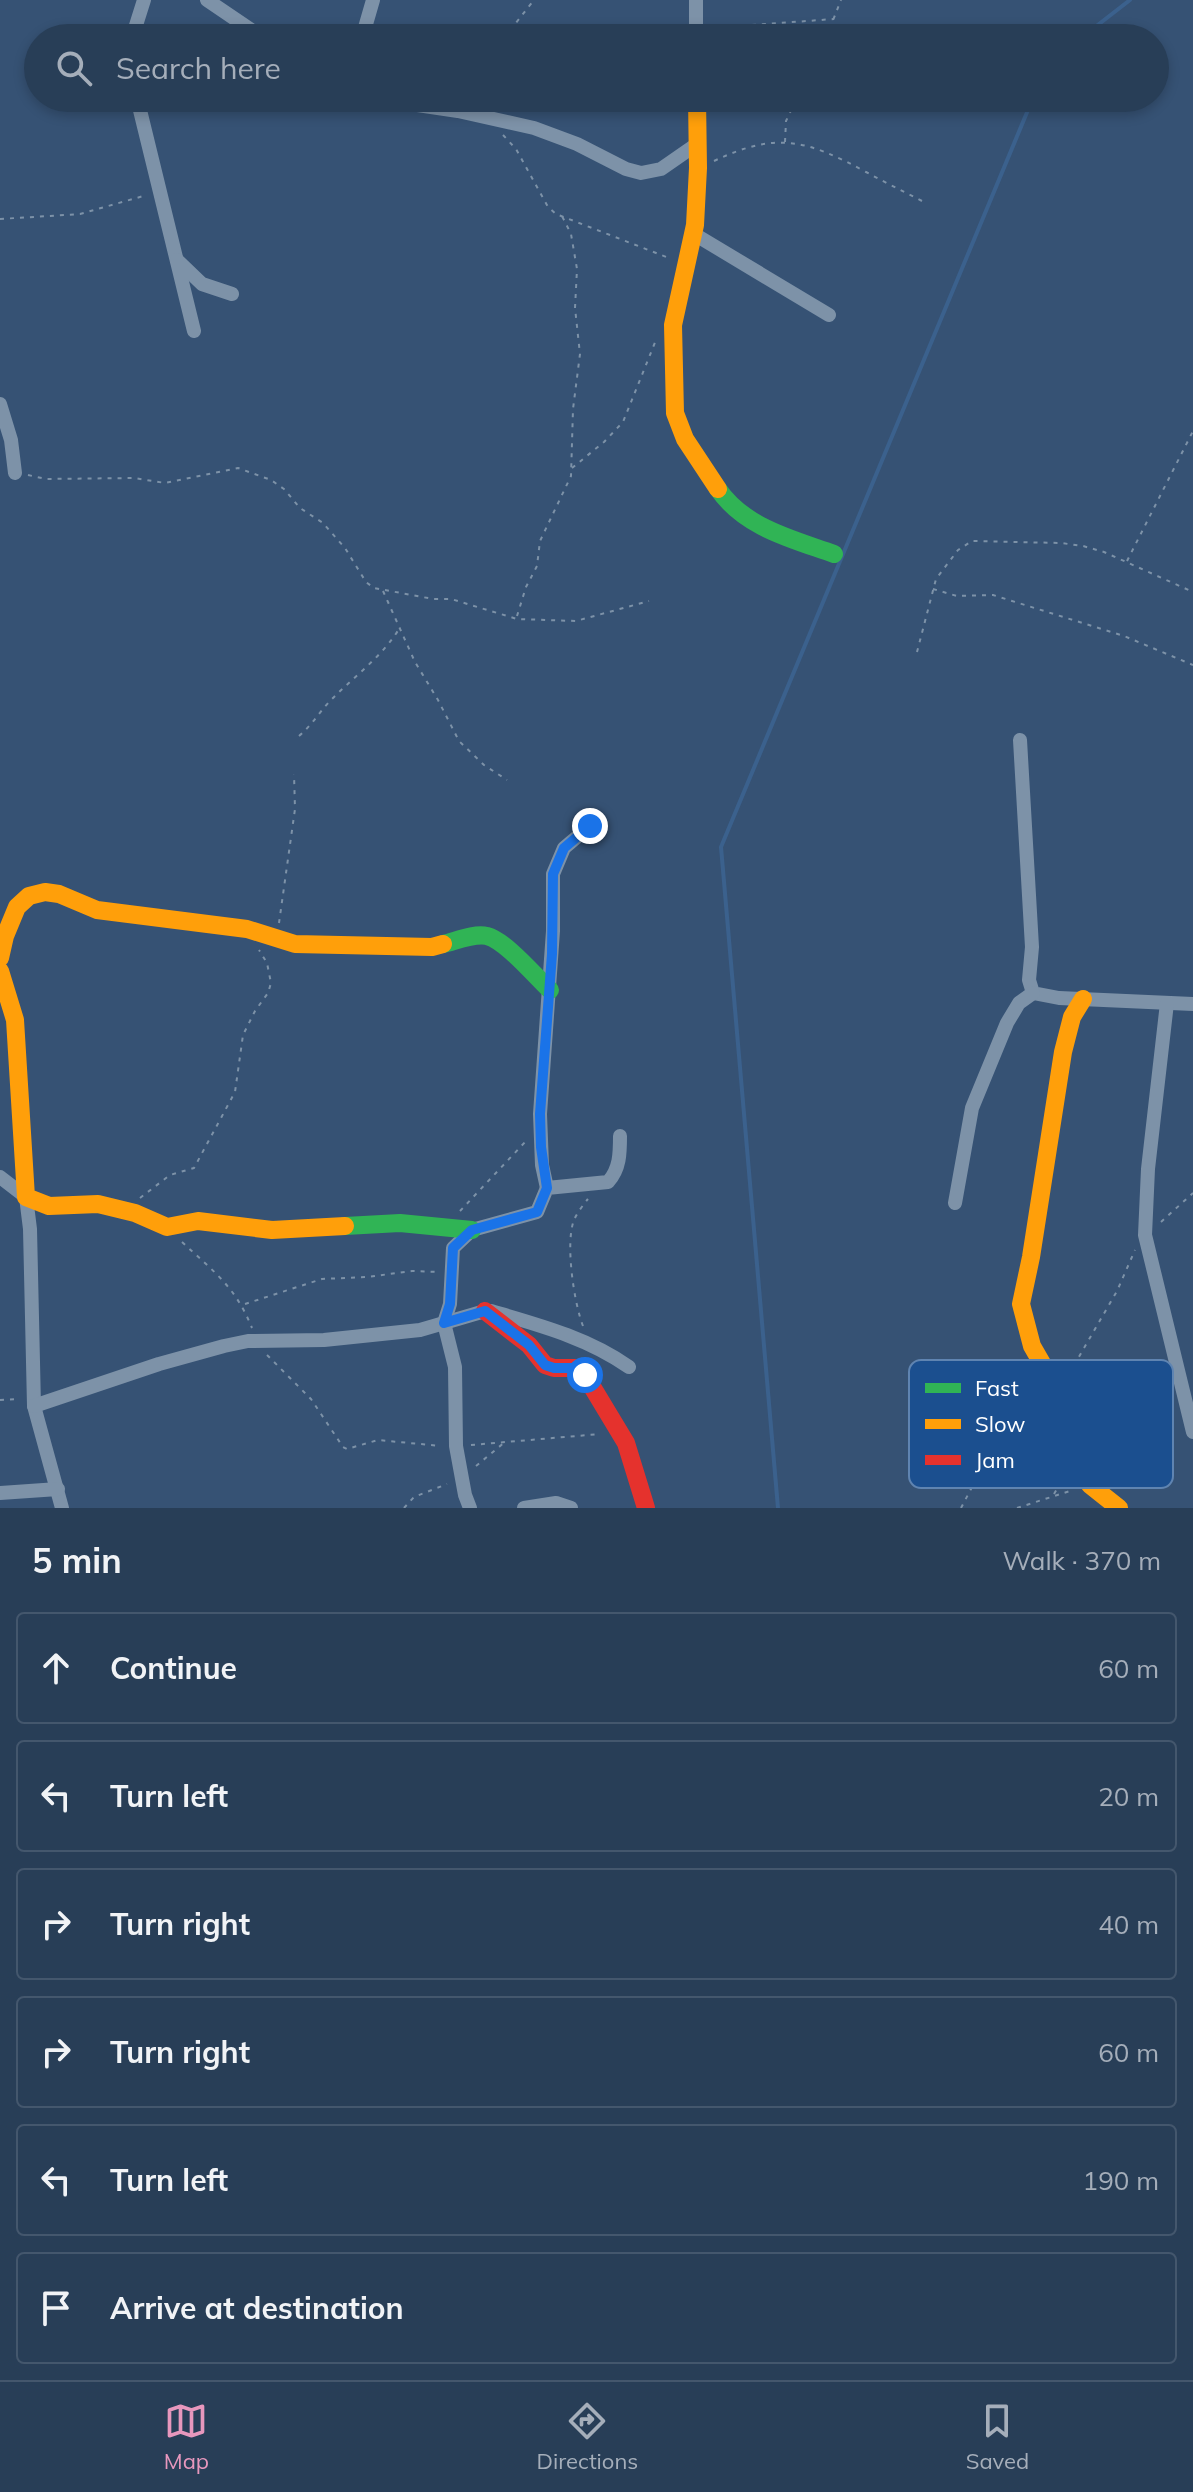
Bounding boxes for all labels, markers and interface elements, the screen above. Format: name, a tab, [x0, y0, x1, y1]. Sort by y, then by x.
search box	[24, 24, 1169, 112]
icon: search	[52, 46, 96, 90]
text: Search here	[116, 49, 281, 87]
route end	[572, 808, 608, 844]
route start	[567, 1357, 603, 1393]
legend	[909, 1360, 1173, 1488]
text: Fast	[975, 1374, 1019, 1402]
text: Slow	[975, 1410, 1025, 1438]
text: Jam	[975, 1446, 1015, 1474]
text: 5 min	[32, 1539, 122, 1582]
text: Walk · 370 m	[1002, 1544, 1161, 1577]
icon: ahead	[34, 1646, 78, 1690]
text: Continue	[110, 1649, 237, 1687]
text: 60 m	[1098, 1652, 1159, 1685]
icon: left	[34, 1774, 78, 1818]
text: Turn left	[110, 1777, 228, 1815]
text: 20 m	[1098, 1780, 1159, 1813]
icon: right	[34, 1902, 78, 1946]
text: Turn right	[110, 1905, 250, 1943]
text: 40 m	[1098, 1908, 1159, 1941]
icon: right	[34, 2030, 78, 2074]
text: Turn right	[110, 2033, 250, 2071]
text: 60 m	[1098, 2036, 1159, 2069]
icon: left	[34, 2158, 78, 2202]
text: Turn left	[110, 2161, 228, 2199]
text: 190 m	[1083, 2164, 1159, 2197]
icon: arrive	[34, 2286, 78, 2330]
text: Arrive at destination	[110, 2289, 404, 2327]
tab: Map	[164, 2399, 209, 2475]
tab: Directions	[537, 2399, 638, 2475]
tab: Saved	[966, 2399, 1029, 2475]

